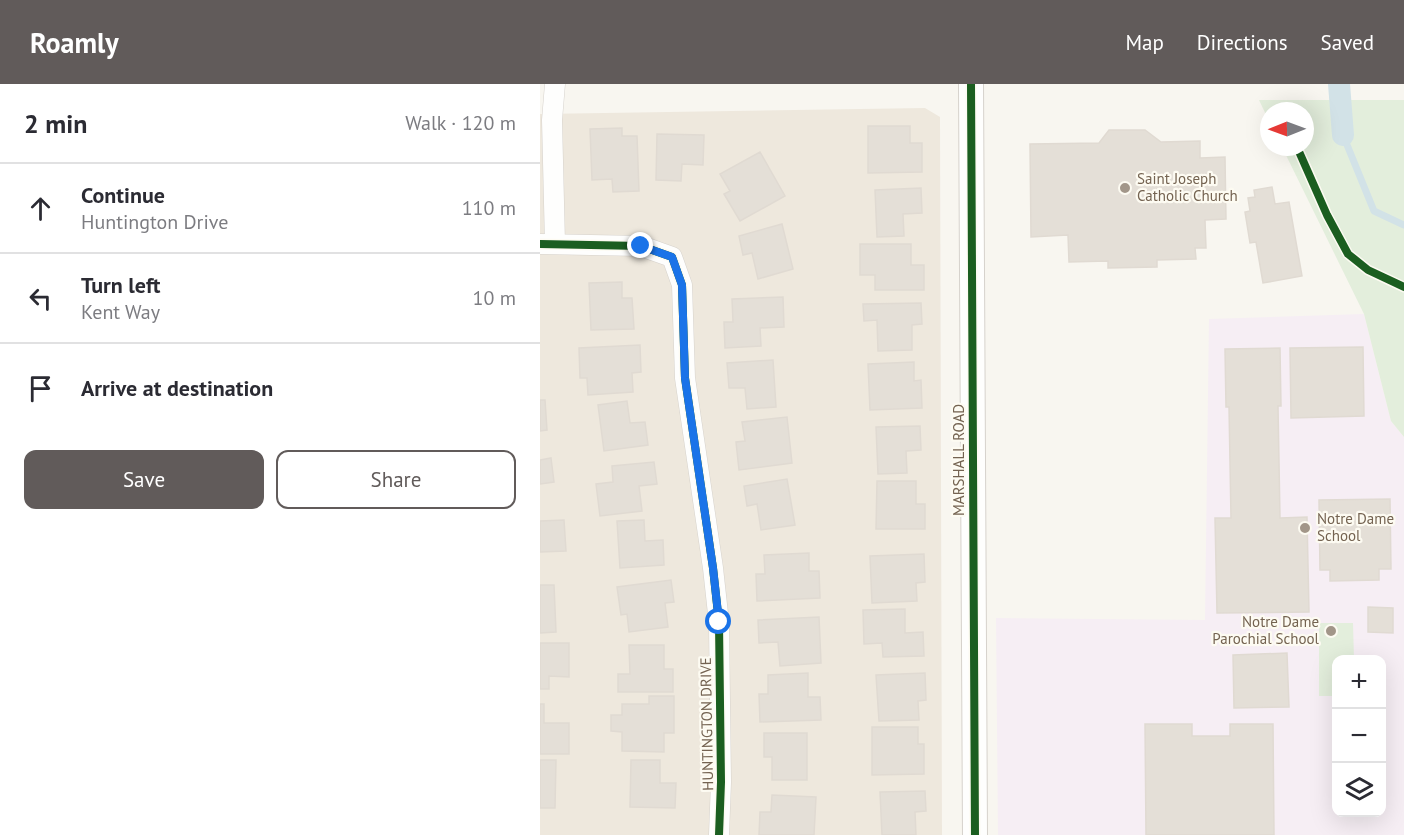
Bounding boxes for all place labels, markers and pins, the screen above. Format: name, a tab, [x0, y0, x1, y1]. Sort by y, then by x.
place label: Saint Joseph Catholic Church	[1137, 169, 1238, 205]
marker: Saint Joseph Catholic Church	[1118, 181, 1132, 195]
place label: Notre Dame School	[1317, 509, 1394, 545]
marker: Notre Dame School	[1298, 521, 1312, 535]
place label: Notre Dame Parochial School	[1212, 612, 1320, 648]
marker: Notre Dame Parochial School	[1324, 624, 1338, 638]

